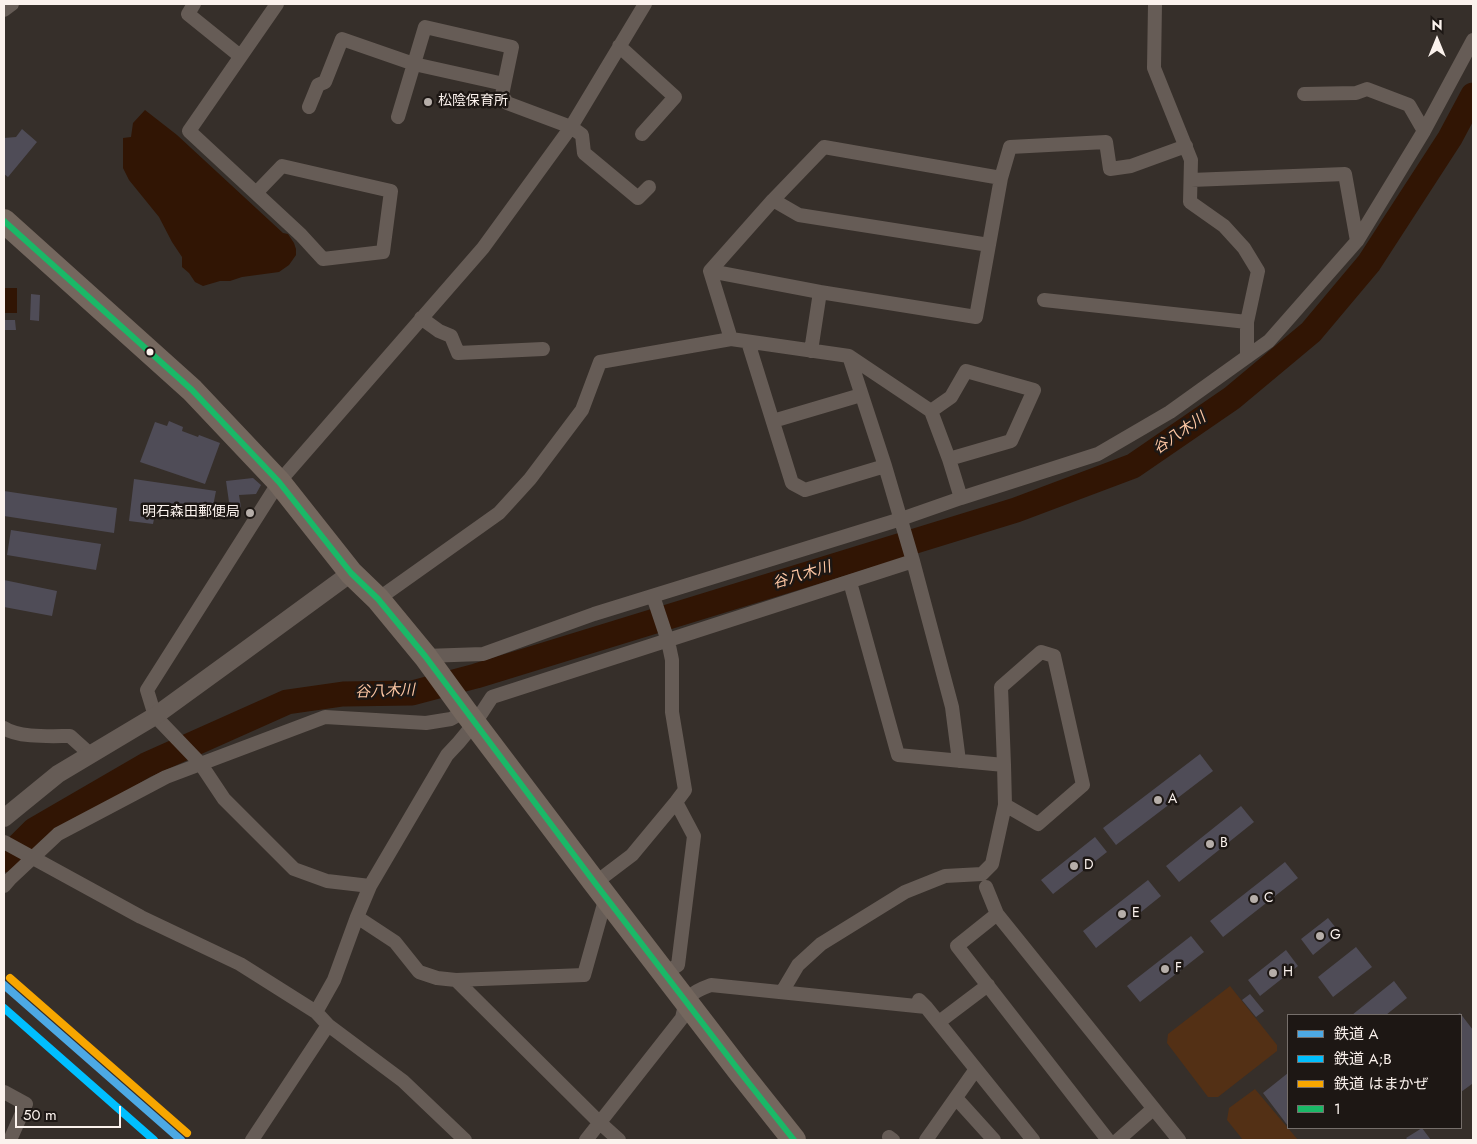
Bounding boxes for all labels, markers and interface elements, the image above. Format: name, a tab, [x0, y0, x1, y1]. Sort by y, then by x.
north arrow	[1412, 15, 1462, 65]
text: N	[1431, 15, 1443, 35]
place label: 松陰保育所	[438, 94, 508, 110]
marker: 松陰保育所	[422, 96, 434, 108]
unlabelled marker	[145, 347, 155, 357]
water label: 谷八木川	[1150, 409, 1210, 459]
place label: 明石森田郵便局	[142, 505, 240, 521]
marker: 明石森田郵便局	[244, 507, 256, 519]
water label: 谷八木川	[771, 559, 833, 593]
water label: 谷八木川	[355, 682, 415, 702]
place label: A	[1168, 792, 1177, 808]
marker: A	[1152, 794, 1164, 806]
place label: B	[1220, 836, 1228, 852]
marker: B	[1204, 838, 1216, 850]
place label: D	[1084, 858, 1094, 874]
marker: D	[1068, 860, 1080, 872]
place label: C	[1264, 891, 1274, 907]
marker: C	[1248, 893, 1260, 905]
place label: E	[1132, 906, 1140, 922]
marker: E	[1116, 908, 1128, 920]
place label: G	[1330, 928, 1341, 944]
marker: G	[1314, 930, 1326, 942]
place label: F	[1175, 961, 1182, 977]
marker: F	[1159, 963, 1171, 975]
place label: H	[1283, 965, 1293, 981]
marker: H	[1267, 967, 1279, 979]
legend	[1287, 1014, 1462, 1129]
text: 鉄道 A	[1334, 1023, 1378, 1045]
text: 鉄道 A;B	[1334, 1048, 1392, 1070]
text: 鉄道 はまかぜ	[1334, 1073, 1429, 1095]
scale bar	[18, 1096, 124, 1128]
text: 1	[1334, 1098, 1341, 1120]
text: 50 m	[23, 1104, 57, 1126]

